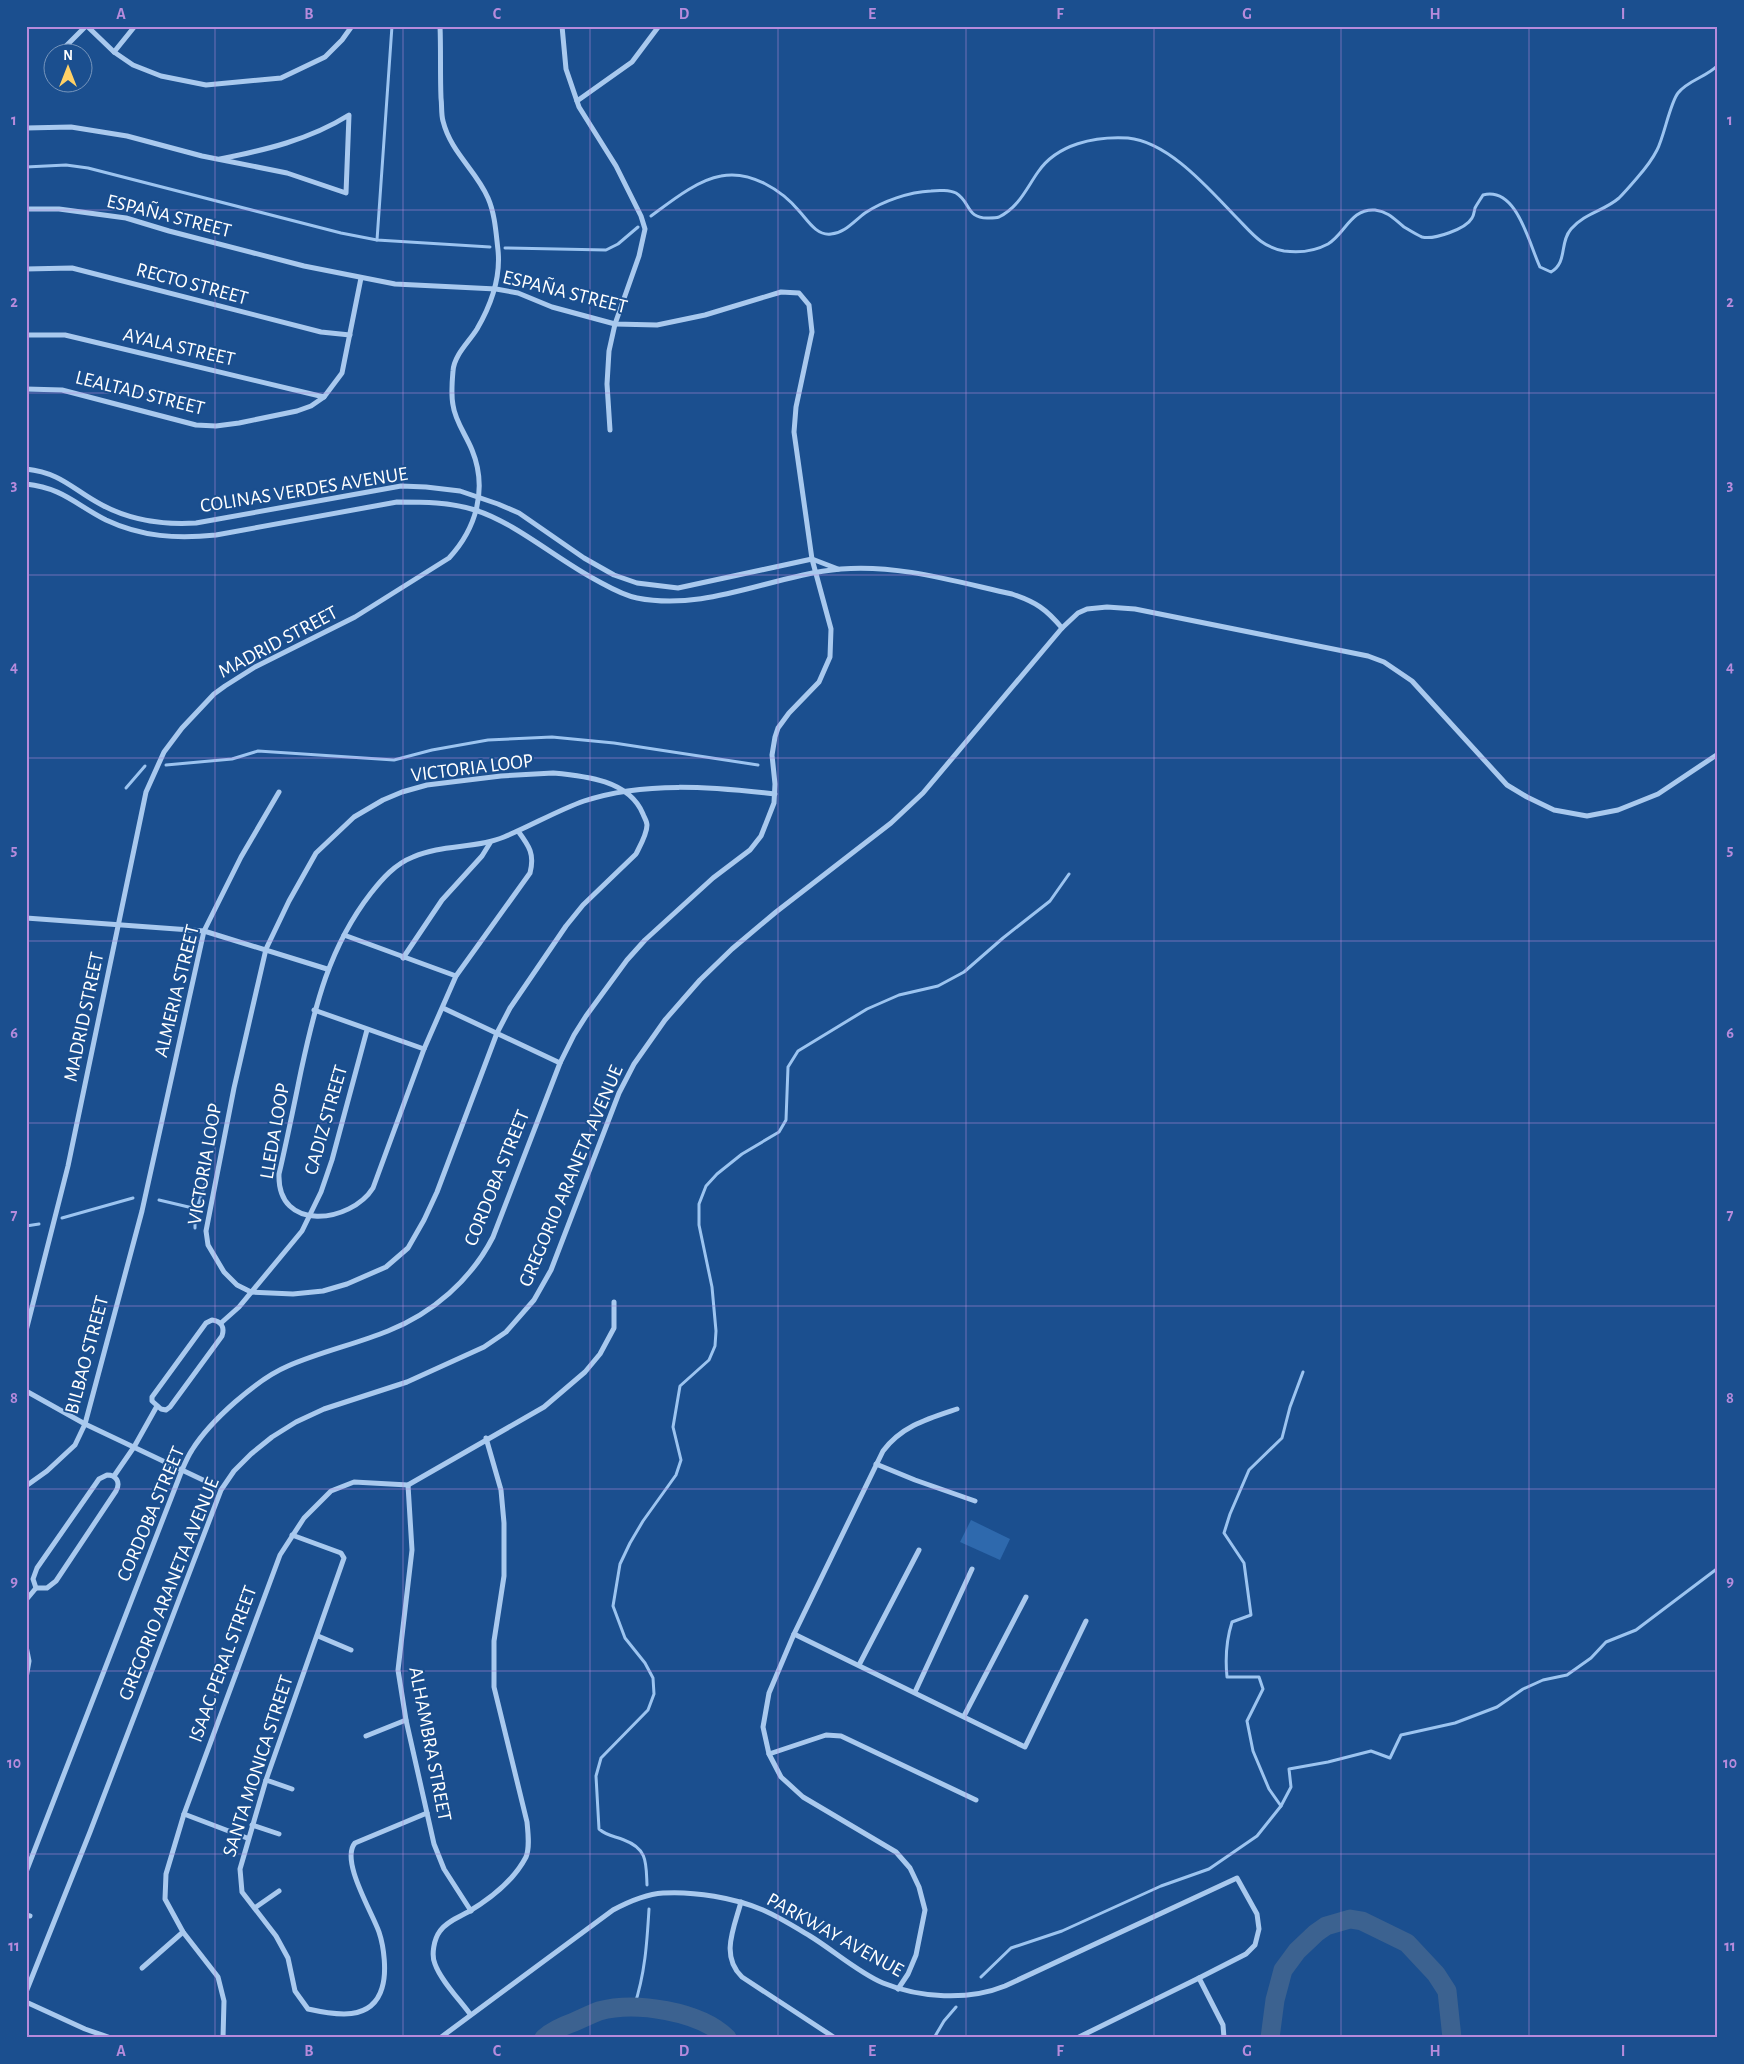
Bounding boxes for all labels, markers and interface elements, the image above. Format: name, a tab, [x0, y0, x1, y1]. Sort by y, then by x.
text: A	[116, 6, 126, 22]
text: B	[304, 6, 314, 22]
text: C	[493, 6, 502, 22]
text: D	[679, 6, 690, 22]
text: E	[868, 6, 876, 22]
text: F	[1056, 6, 1064, 22]
text: G	[1242, 6, 1252, 22]
text: H	[1429, 6, 1441, 22]
text: I	[1621, 6, 1625, 22]
north arrow	[42, 42, 92, 92]
text: N	[63, 49, 73, 63]
text: 1	[11, 112, 17, 128]
text: 1	[1727, 112, 1733, 128]
street label: ESPAÑA STREET	[105, 190, 234, 241]
street label: RECTO STREET	[134, 259, 250, 309]
street label: ESPAÑA STREET	[501, 266, 630, 317]
text: 2	[10, 294, 18, 310]
text: 2	[1726, 294, 1734, 310]
street label: AYALA STREET	[121, 324, 237, 370]
street label: LEALTAD STREET	[73, 367, 207, 419]
street label: COLINAS VERDES AVENUE	[199, 464, 410, 516]
text: 3	[11, 477, 18, 493]
text: 3	[1727, 477, 1734, 493]
street label: MADRID STREET	[215, 602, 341, 682]
text: 4	[10, 659, 18, 675]
text: 4	[1726, 659, 1734, 675]
street label: VICTORIA LOOP	[410, 751, 534, 785]
text: 5	[11, 842, 18, 858]
text: 5	[1727, 842, 1734, 858]
street label: ALMERIA STREET	[151, 923, 203, 1059]
street label: MADRID STREET	[60, 950, 108, 1084]
text: 6	[10, 1025, 18, 1041]
text: 6	[1726, 1025, 1734, 1041]
street label: GREGORIO ARANETA AVENUE	[515, 1062, 627, 1290]
street label: CADIZ STREET	[301, 1063, 351, 1177]
street label: LLEDA LOOP	[257, 1081, 293, 1181]
street label: VICTORIA LOOP	[184, 1102, 226, 1226]
street label: CORDOBA STREET	[461, 1107, 533, 1249]
text: 7	[11, 1207, 18, 1223]
text: 7	[1727, 1207, 1734, 1223]
street label: BILBAO STREET	[62, 1294, 112, 1416]
text: 8	[10, 1390, 18, 1406]
text: 8	[1726, 1390, 1734, 1406]
street label: CORDOBA STREET	[114, 1443, 189, 1584]
street label: GREGORIO ARANETA AVENUE	[115, 1475, 223, 1703]
text: 9	[10, 1573, 18, 1589]
text: 9	[1726, 1573, 1734, 1589]
street label: ISAAC PERAL STREET	[185, 1583, 261, 1745]
street label: ALHAMBRA STREET	[405, 1665, 455, 1823]
street label: SANTA MONICA STREET	[219, 1673, 297, 1859]
text: 10	[7, 1755, 21, 1771]
text: 10	[1723, 1755, 1737, 1771]
street label: PARKWAY AVENUE	[763, 1889, 907, 1981]
text: 11	[8, 1938, 20, 1954]
text: 11	[1724, 1938, 1736, 1954]
text: A	[116, 2043, 126, 2059]
text: B	[304, 2043, 314, 2059]
text: C	[493, 2043, 502, 2059]
text: D	[679, 2043, 690, 2059]
text: E	[868, 2043, 876, 2059]
text: F	[1056, 2043, 1064, 2059]
text: G	[1242, 2043, 1252, 2059]
text: H	[1429, 2043, 1441, 2059]
text: I	[1621, 2043, 1625, 2059]

